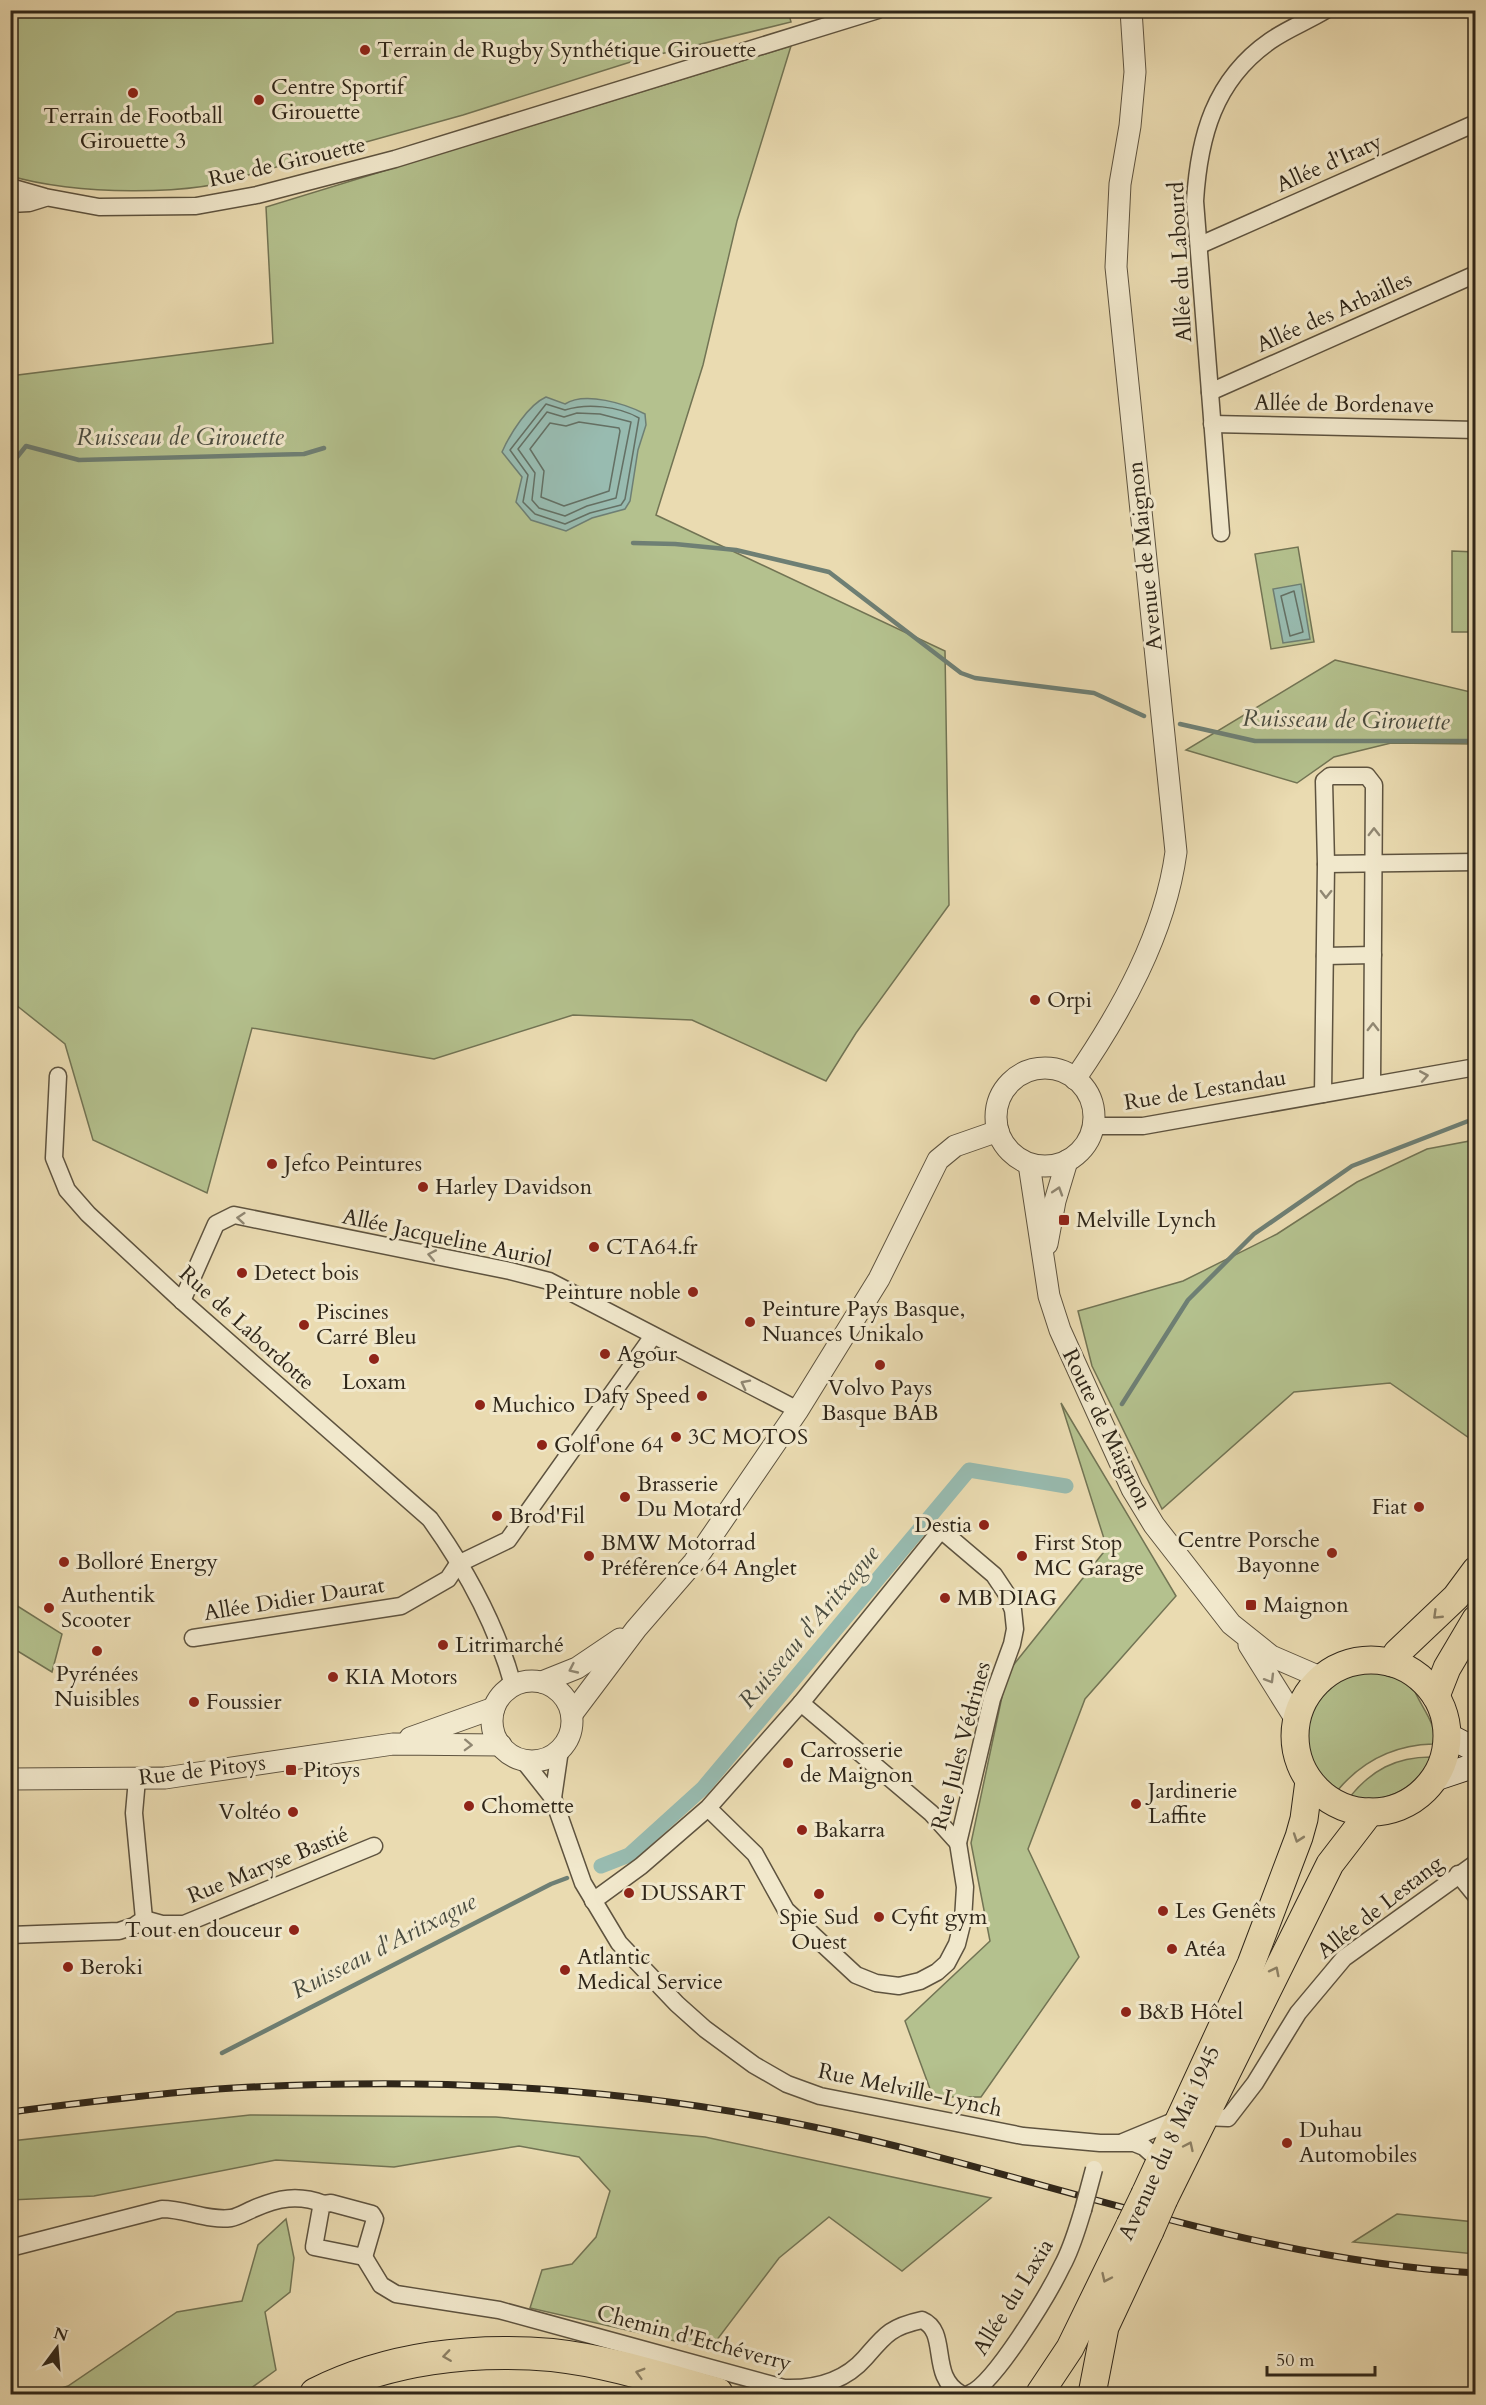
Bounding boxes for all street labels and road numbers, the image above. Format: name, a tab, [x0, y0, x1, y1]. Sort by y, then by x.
street label: Allée d'Iraty	[1271, 126, 1387, 200]
street label: Rue de Girouette	[206, 129, 368, 195]
street label: Allée du Labourd	[1161, 181, 1199, 343]
street label: Allée des Arbailles	[1251, 264, 1417, 360]
street label: Allée de Bordenave	[1254, 387, 1434, 421]
street label: Avenue de Maignon	[1120, 459, 1170, 652]
street label: Rue de Lestandau	[1122, 1062, 1288, 1118]
street label: Allée Jacqueline Auriol	[340, 1201, 555, 1275]
street label: Rue de Labordotte	[173, 1259, 321, 1397]
street label: Route de Maignon	[1055, 1344, 1159, 1515]
street label: Allée Didier Daurat	[201, 1570, 387, 1628]
street label: Rue Jules Védrines	[924, 1658, 998, 1834]
street label: Rue de Pitoys	[137, 1747, 267, 1793]
street label: Rue Maryse Bastié	[183, 1819, 353, 1911]
street label: Allée de Lestang	[1311, 1848, 1450, 1966]
street label: Avenue du 8 Mai 1945	[1111, 2041, 1227, 2245]
street label: Rue Melville-Lynch	[815, 2056, 1005, 2124]
street label: Allée du Laxia	[965, 2233, 1061, 2361]
street label: Chemin d'Etchéverry	[593, 2298, 795, 2378]

